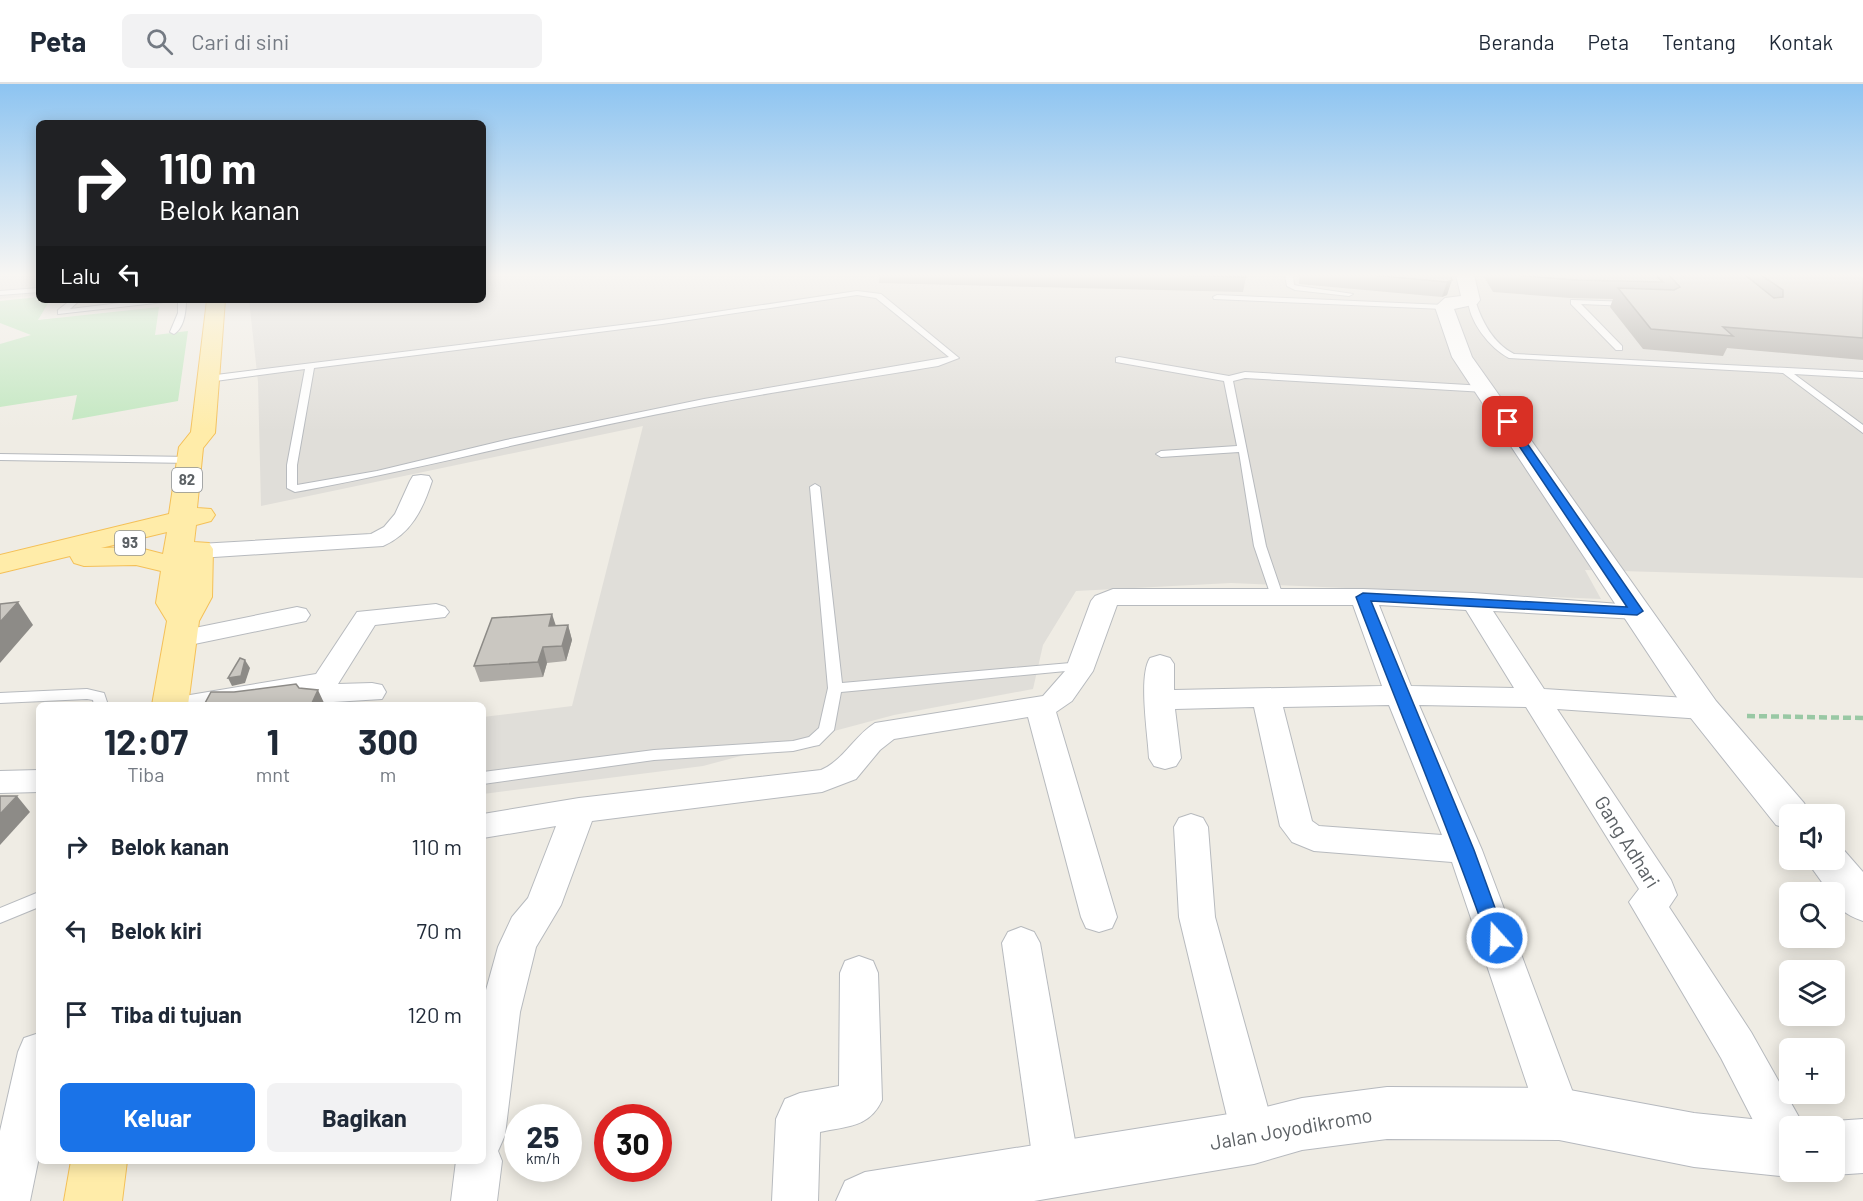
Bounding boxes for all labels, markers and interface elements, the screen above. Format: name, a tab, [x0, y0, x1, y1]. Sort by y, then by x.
search box	[122, 14, 542, 68]
text: Peta	[30, 24, 86, 58]
icon: search	[143, 25, 176, 58]
text: Cari di sini	[191, 28, 289, 54]
text: Beranda	[1478, 29, 1554, 54]
text: Peta	[1587, 29, 1629, 54]
text: Tentang	[1662, 29, 1736, 54]
text: Kontak	[1769, 29, 1833, 54]
text: 110 m	[159, 142, 256, 192]
icon: right	[60, 144, 138, 222]
text: Belok kanan	[159, 193, 300, 225]
icon: left	[113, 258, 146, 291]
text: Lalu	[60, 262, 101, 288]
pin	[1482, 396, 1533, 447]
icon: arrive	[1491, 405, 1524, 438]
road number: 82	[172, 468, 202, 492]
road number: 93	[115, 531, 145, 555]
text: 12:07	[104, 719, 188, 762]
text: 1	[267, 719, 279, 762]
text: 300	[358, 719, 418, 762]
text: Tiba	[127, 762, 164, 786]
text: mnt	[256, 762, 290, 786]
text: m	[380, 762, 396, 786]
street label: Gang Adhari	[1590, 791, 1666, 892]
map controls	[1779, 804, 1845, 1182]
button: sound	[1779, 804, 1845, 870]
icon: right	[60, 830, 93, 863]
text: Belok kanan	[111, 833, 229, 859]
text: 110 m	[412, 833, 462, 859]
button: search	[1779, 882, 1845, 948]
position arrow	[1465, 906, 1529, 970]
icon: left	[60, 914, 93, 947]
text: Belok kiri	[111, 917, 202, 943]
text: 70 m	[417, 917, 462, 943]
button: layers	[1779, 960, 1845, 1026]
icon: arrive	[60, 998, 93, 1031]
text: Tiba di tujuan	[111, 1001, 242, 1027]
text: 120 m	[407, 1001, 462, 1027]
button: +	[1779, 1038, 1845, 1104]
button: Keluar	[60, 1083, 255, 1152]
button: Bagikan	[267, 1083, 462, 1152]
street label: Jalan Joyodikromo	[1208, 1102, 1374, 1154]
speed limit sign: 30	[594, 1104, 672, 1182]
button: −	[1779, 1116, 1845, 1182]
text: 25	[527, 1118, 559, 1154]
text: km/h	[526, 1149, 560, 1167]

